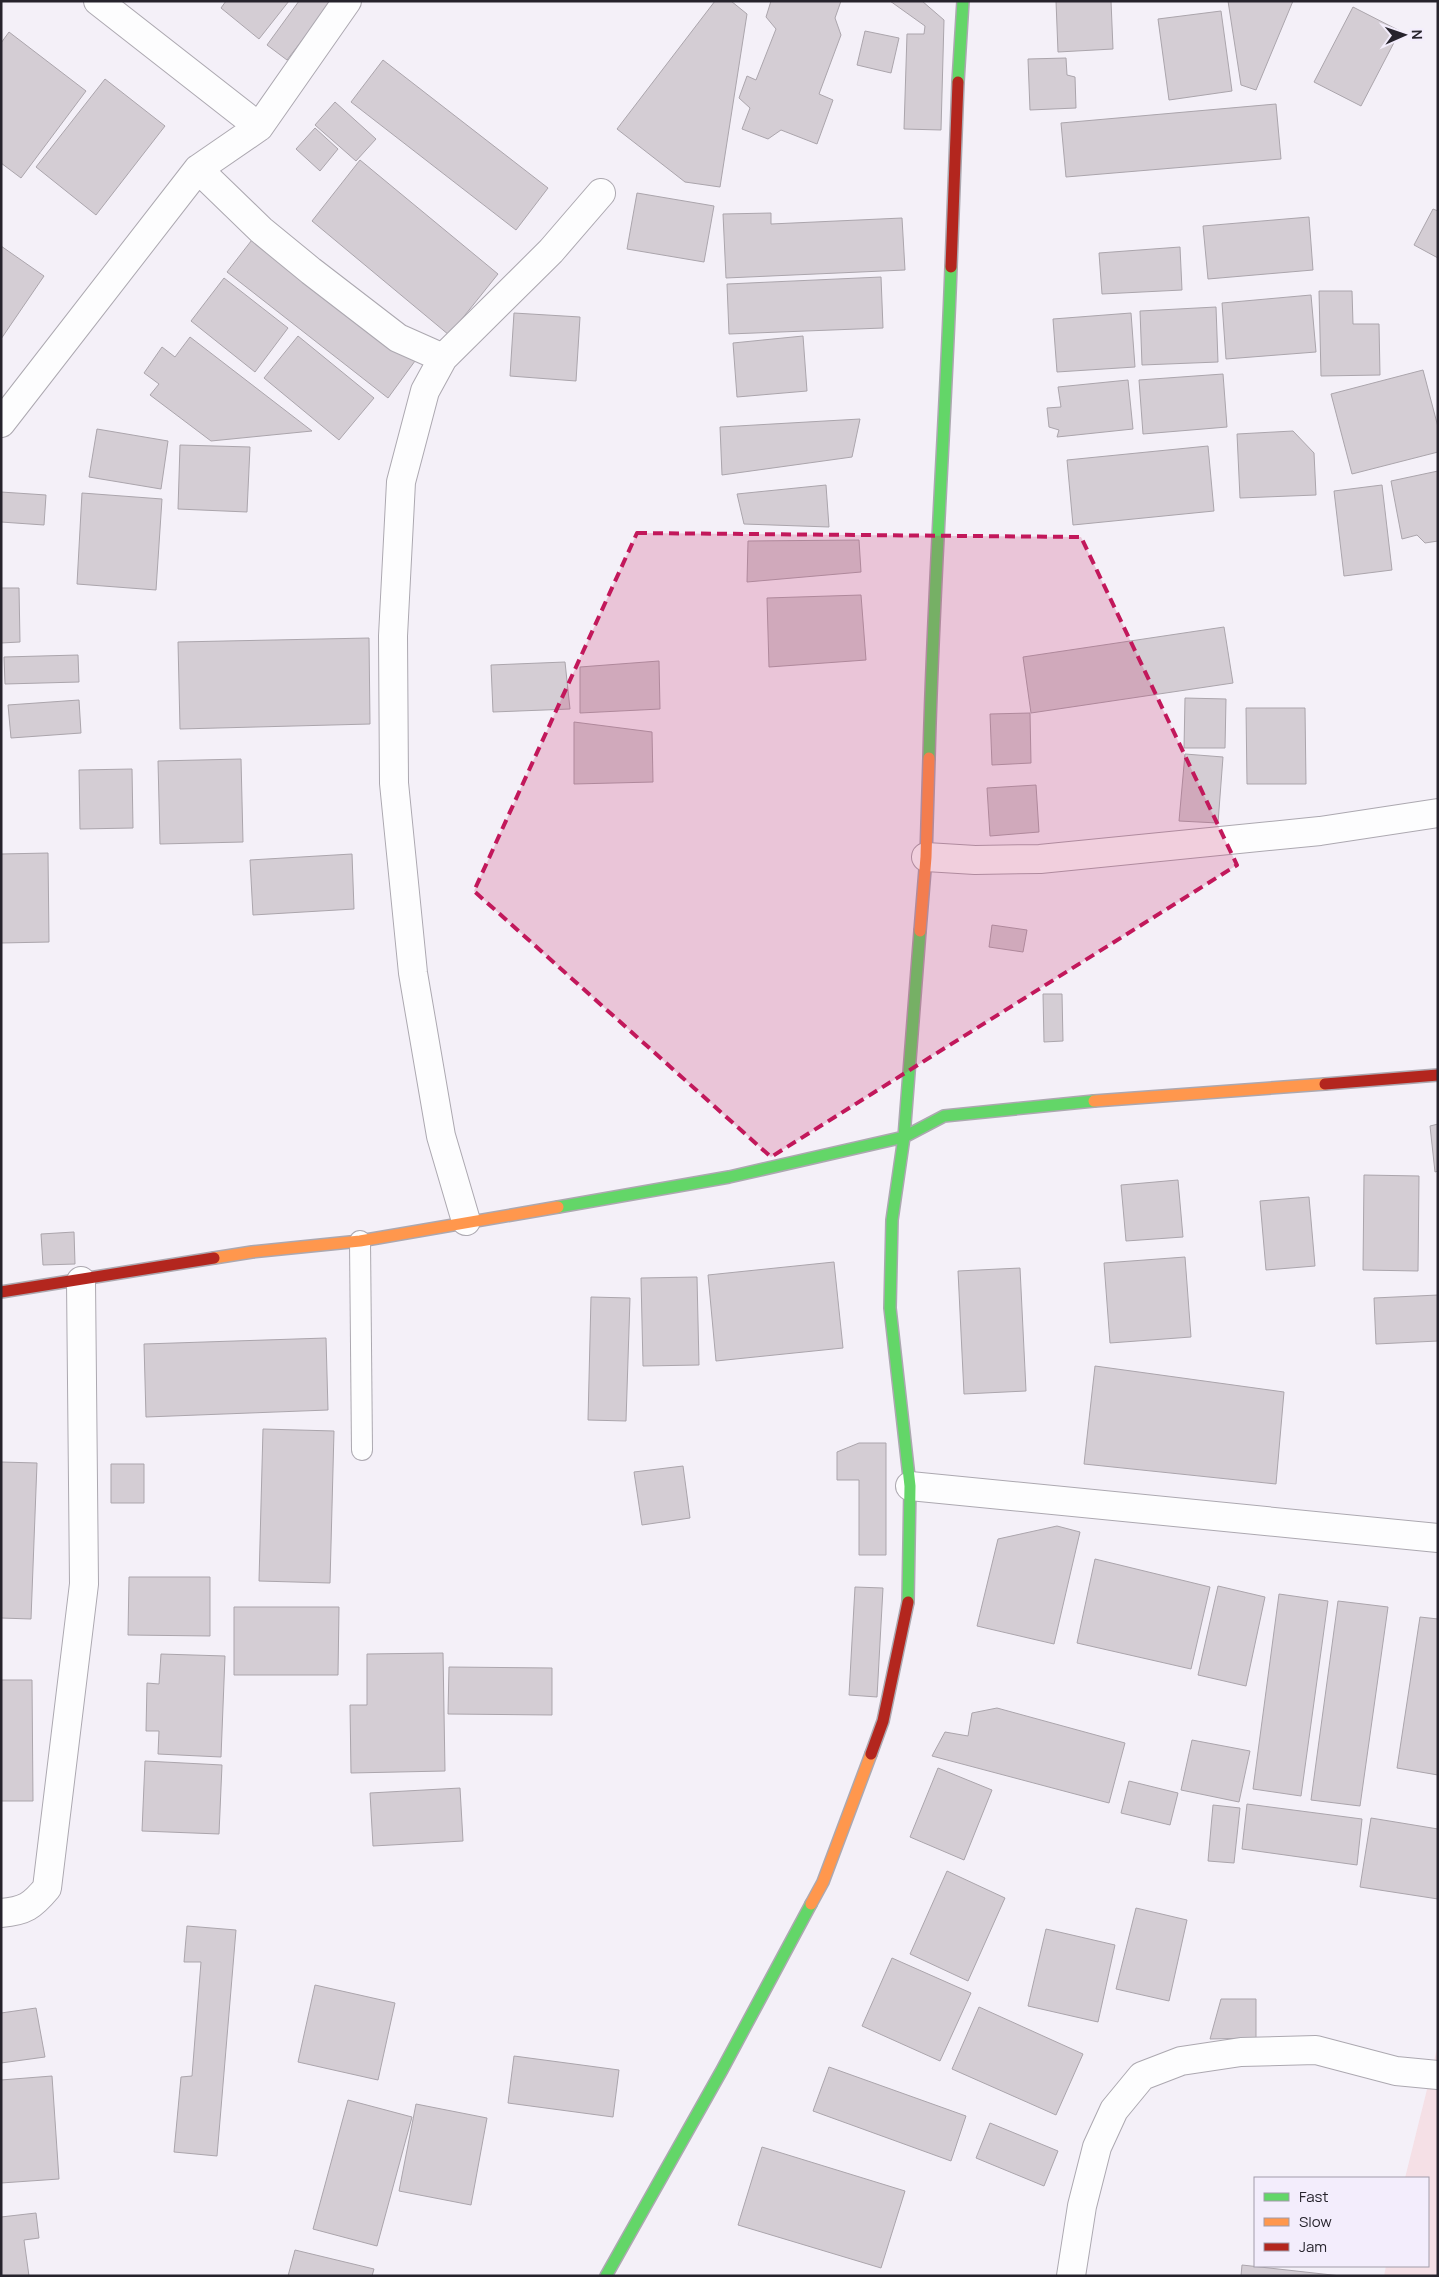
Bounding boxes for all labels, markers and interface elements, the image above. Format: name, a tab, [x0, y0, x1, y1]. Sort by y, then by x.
north arrow	[1379, 10, 1429, 60]
text: N	[1408, 29, 1427, 40]
legend	[1254, 2177, 1429, 2267]
text: Fast	[1299, 2186, 1328, 2207]
text: Slow	[1299, 2211, 1332, 2232]
text: Jam	[1299, 2236, 1327, 2257]

